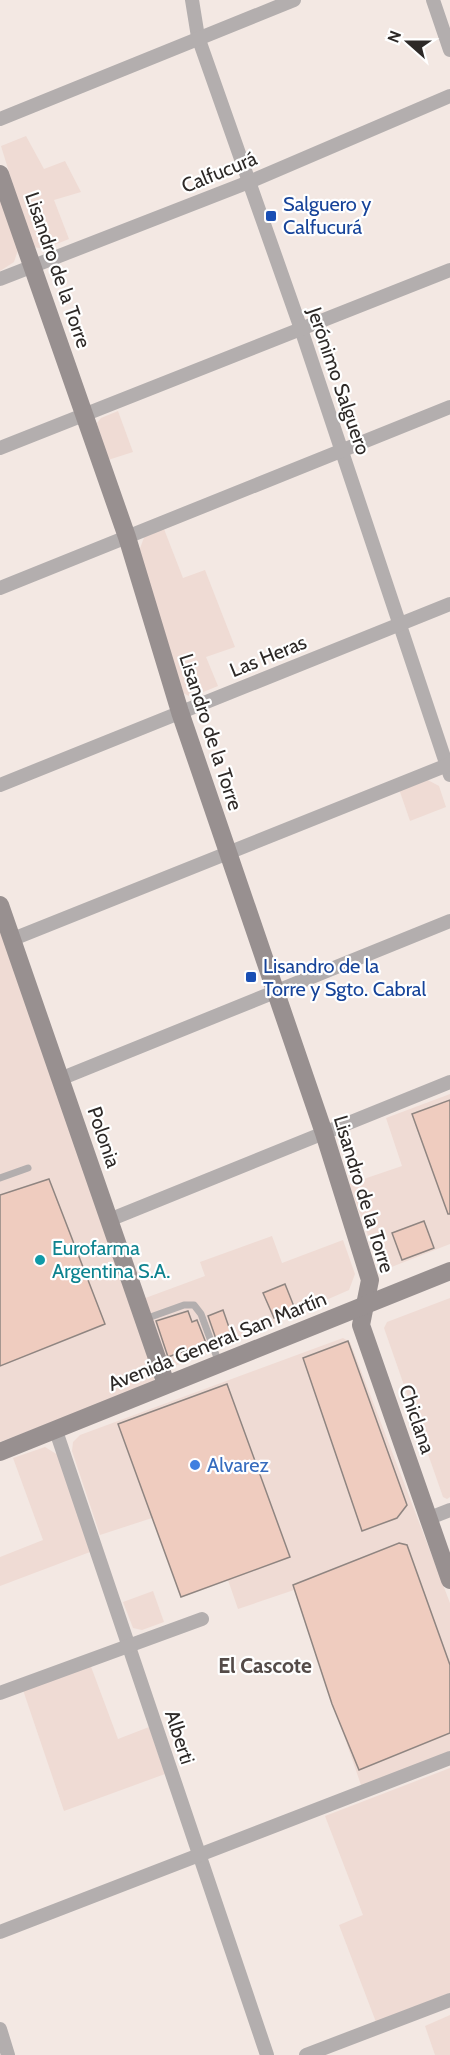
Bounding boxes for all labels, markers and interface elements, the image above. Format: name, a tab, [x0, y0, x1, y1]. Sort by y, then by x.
north arrow	[378, 12, 438, 72]
text: N	[384, 28, 405, 45]
street label: Calfucurá	[178, 146, 261, 198]
street label: Lisandro de la Torre	[20, 189, 96, 351]
place label: Salguero y Calfucurá	[283, 192, 371, 239]
marker: Salguero y Calfucurá	[264, 209, 278, 223]
street label: Jerónimo Salguero	[302, 303, 375, 458]
street label: Las Heras	[226, 630, 310, 682]
street label: Lisandro de la Torre	[174, 651, 248, 813]
place label: Lisandro de la Torre y Sgto. Cabral	[263, 954, 426, 1001]
marker: Lisandro de la Torre y Sgto. Cabral	[244, 970, 258, 984]
street label: Polonia	[82, 1103, 126, 1171]
street label: Lisandro de la Torre	[329, 1112, 399, 1276]
place label: Eurofarma Argentina S.A.	[52, 1236, 170, 1283]
marker: Eurofarma Argentina S.A.	[33, 1253, 47, 1267]
street label: Avenida General San Martín	[104, 1286, 330, 1396]
street label: Chiclana	[394, 1381, 440, 1457]
place label: Alvarez	[207, 1453, 269, 1477]
marker: Alvarez	[188, 1458, 202, 1472]
district label: El Cascote	[218, 1653, 312, 1678]
street label: Alberti	[160, 1707, 200, 1767]

